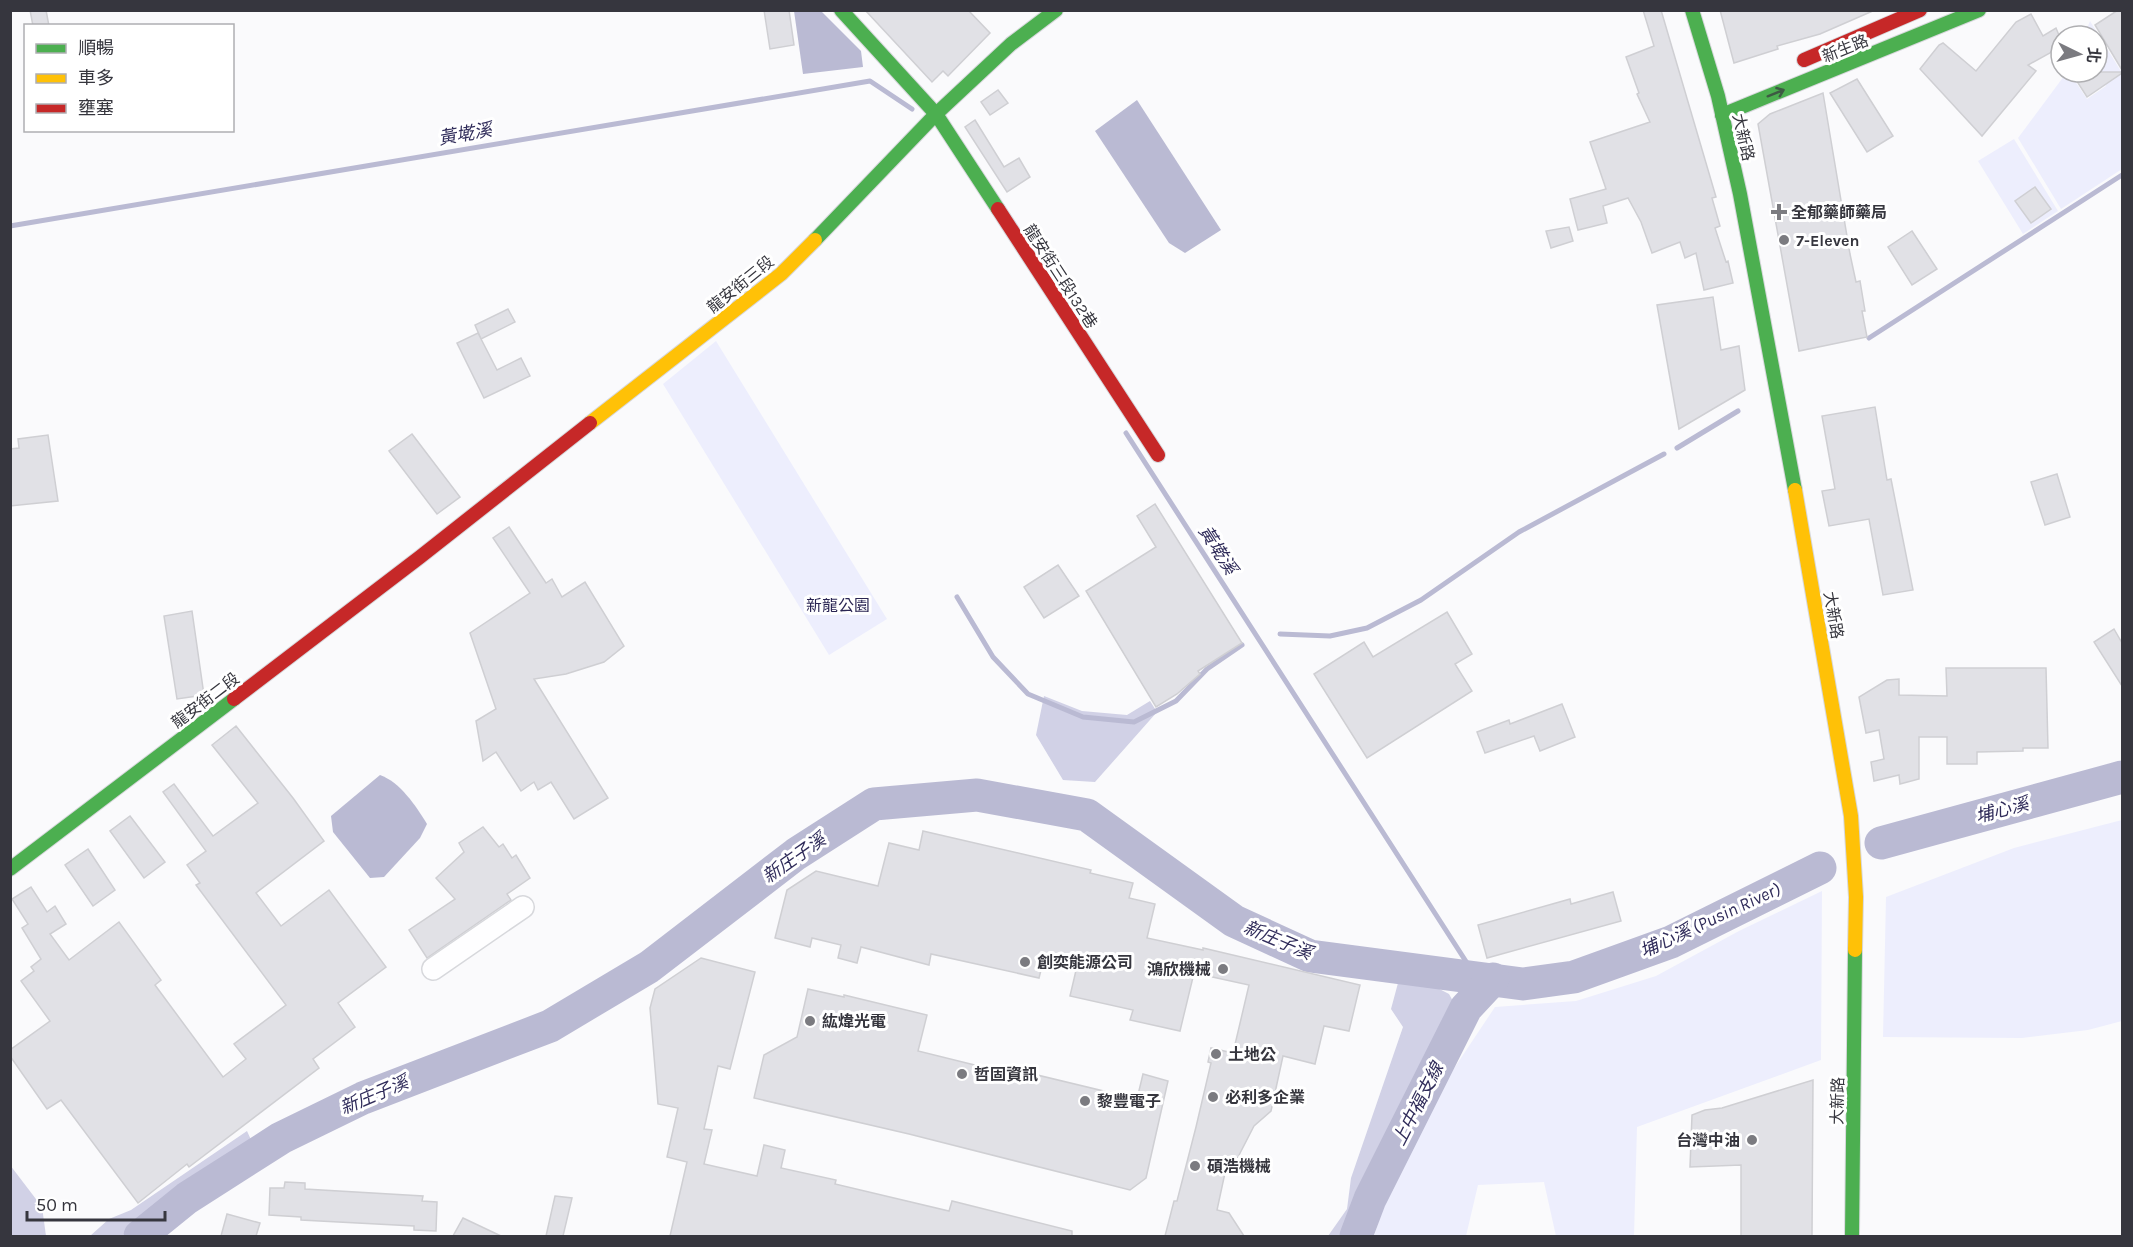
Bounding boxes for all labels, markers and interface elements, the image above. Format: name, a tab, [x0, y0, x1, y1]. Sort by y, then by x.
legend	[24, 24, 234, 132]
north arrow	[2049, 24, 2109, 84]
street label: 新生路	[1819, 31, 1871, 66]
text: 順暢	[78, 37, 114, 59]
text: 北	[2083, 46, 2104, 64]
text: 車多	[78, 67, 114, 89]
one-way arrow	[1767, 87, 1785, 98]
text: 壅塞	[78, 97, 114, 119]
street label: 大新路	[1729, 112, 1758, 163]
water label: 黃墘溪	[437, 118, 496, 150]
place label: 全郁藥師藥局	[1791, 203, 1887, 222]
marker: 全郁藥師藥局	[1772, 205, 1786, 219]
street label: 龍安街三段132巷	[1020, 221, 1101, 332]
place label: 7-Eleven	[1796, 231, 1859, 250]
marker: 7-Eleven	[1777, 233, 1791, 247]
street label: 龍安街三段	[703, 252, 777, 317]
water label: 黃墘溪	[1194, 521, 1244, 581]
street label: 大新路	[1820, 590, 1847, 640]
park label: 新龍公園	[806, 596, 870, 615]
street label: 龍安街二段	[168, 669, 243, 732]
water label: 埔心溪	[1973, 792, 2034, 828]
water label: 新庄子溪	[758, 827, 832, 888]
water label: 埔心溪 (Pusin River)	[1636, 878, 1784, 962]
water label: 新庄子溪	[1241, 916, 1318, 965]
place label: 創奕能源公司	[1037, 953, 1133, 972]
marker: 創奕能源公司	[1018, 955, 1032, 969]
place label: 鴻欣機械	[1147, 960, 1211, 979]
marker: 鴻欣機械	[1216, 962, 1230, 976]
place label: 紘煒光電	[822, 1012, 886, 1031]
marker: 紘煒光電	[803, 1014, 817, 1028]
place label: 土地公	[1228, 1045, 1276, 1064]
marker: 土地公	[1209, 1047, 1223, 1061]
water label: 上中福支線	[1388, 1057, 1449, 1149]
place label: 哲固資訊	[974, 1065, 1038, 1084]
marker: 哲固資訊	[955, 1067, 969, 1081]
water label: 新庄子溪	[337, 1070, 414, 1119]
street label: 大新路	[1828, 1077, 1847, 1125]
place label: 必利多企業	[1225, 1088, 1305, 1107]
marker: 必利多企業	[1206, 1090, 1220, 1104]
place label: 黎豐電子	[1097, 1092, 1161, 1111]
marker: 黎豐電子	[1078, 1094, 1092, 1108]
place label: 台灣中油	[1676, 1131, 1740, 1150]
marker: 台灣中油	[1745, 1133, 1759, 1147]
place label: 碩浩機械	[1207, 1157, 1271, 1176]
marker: 碩浩機械	[1188, 1159, 1202, 1173]
scale bar	[27, 1184, 165, 1222]
text: 50 m	[36, 1194, 78, 1216]

